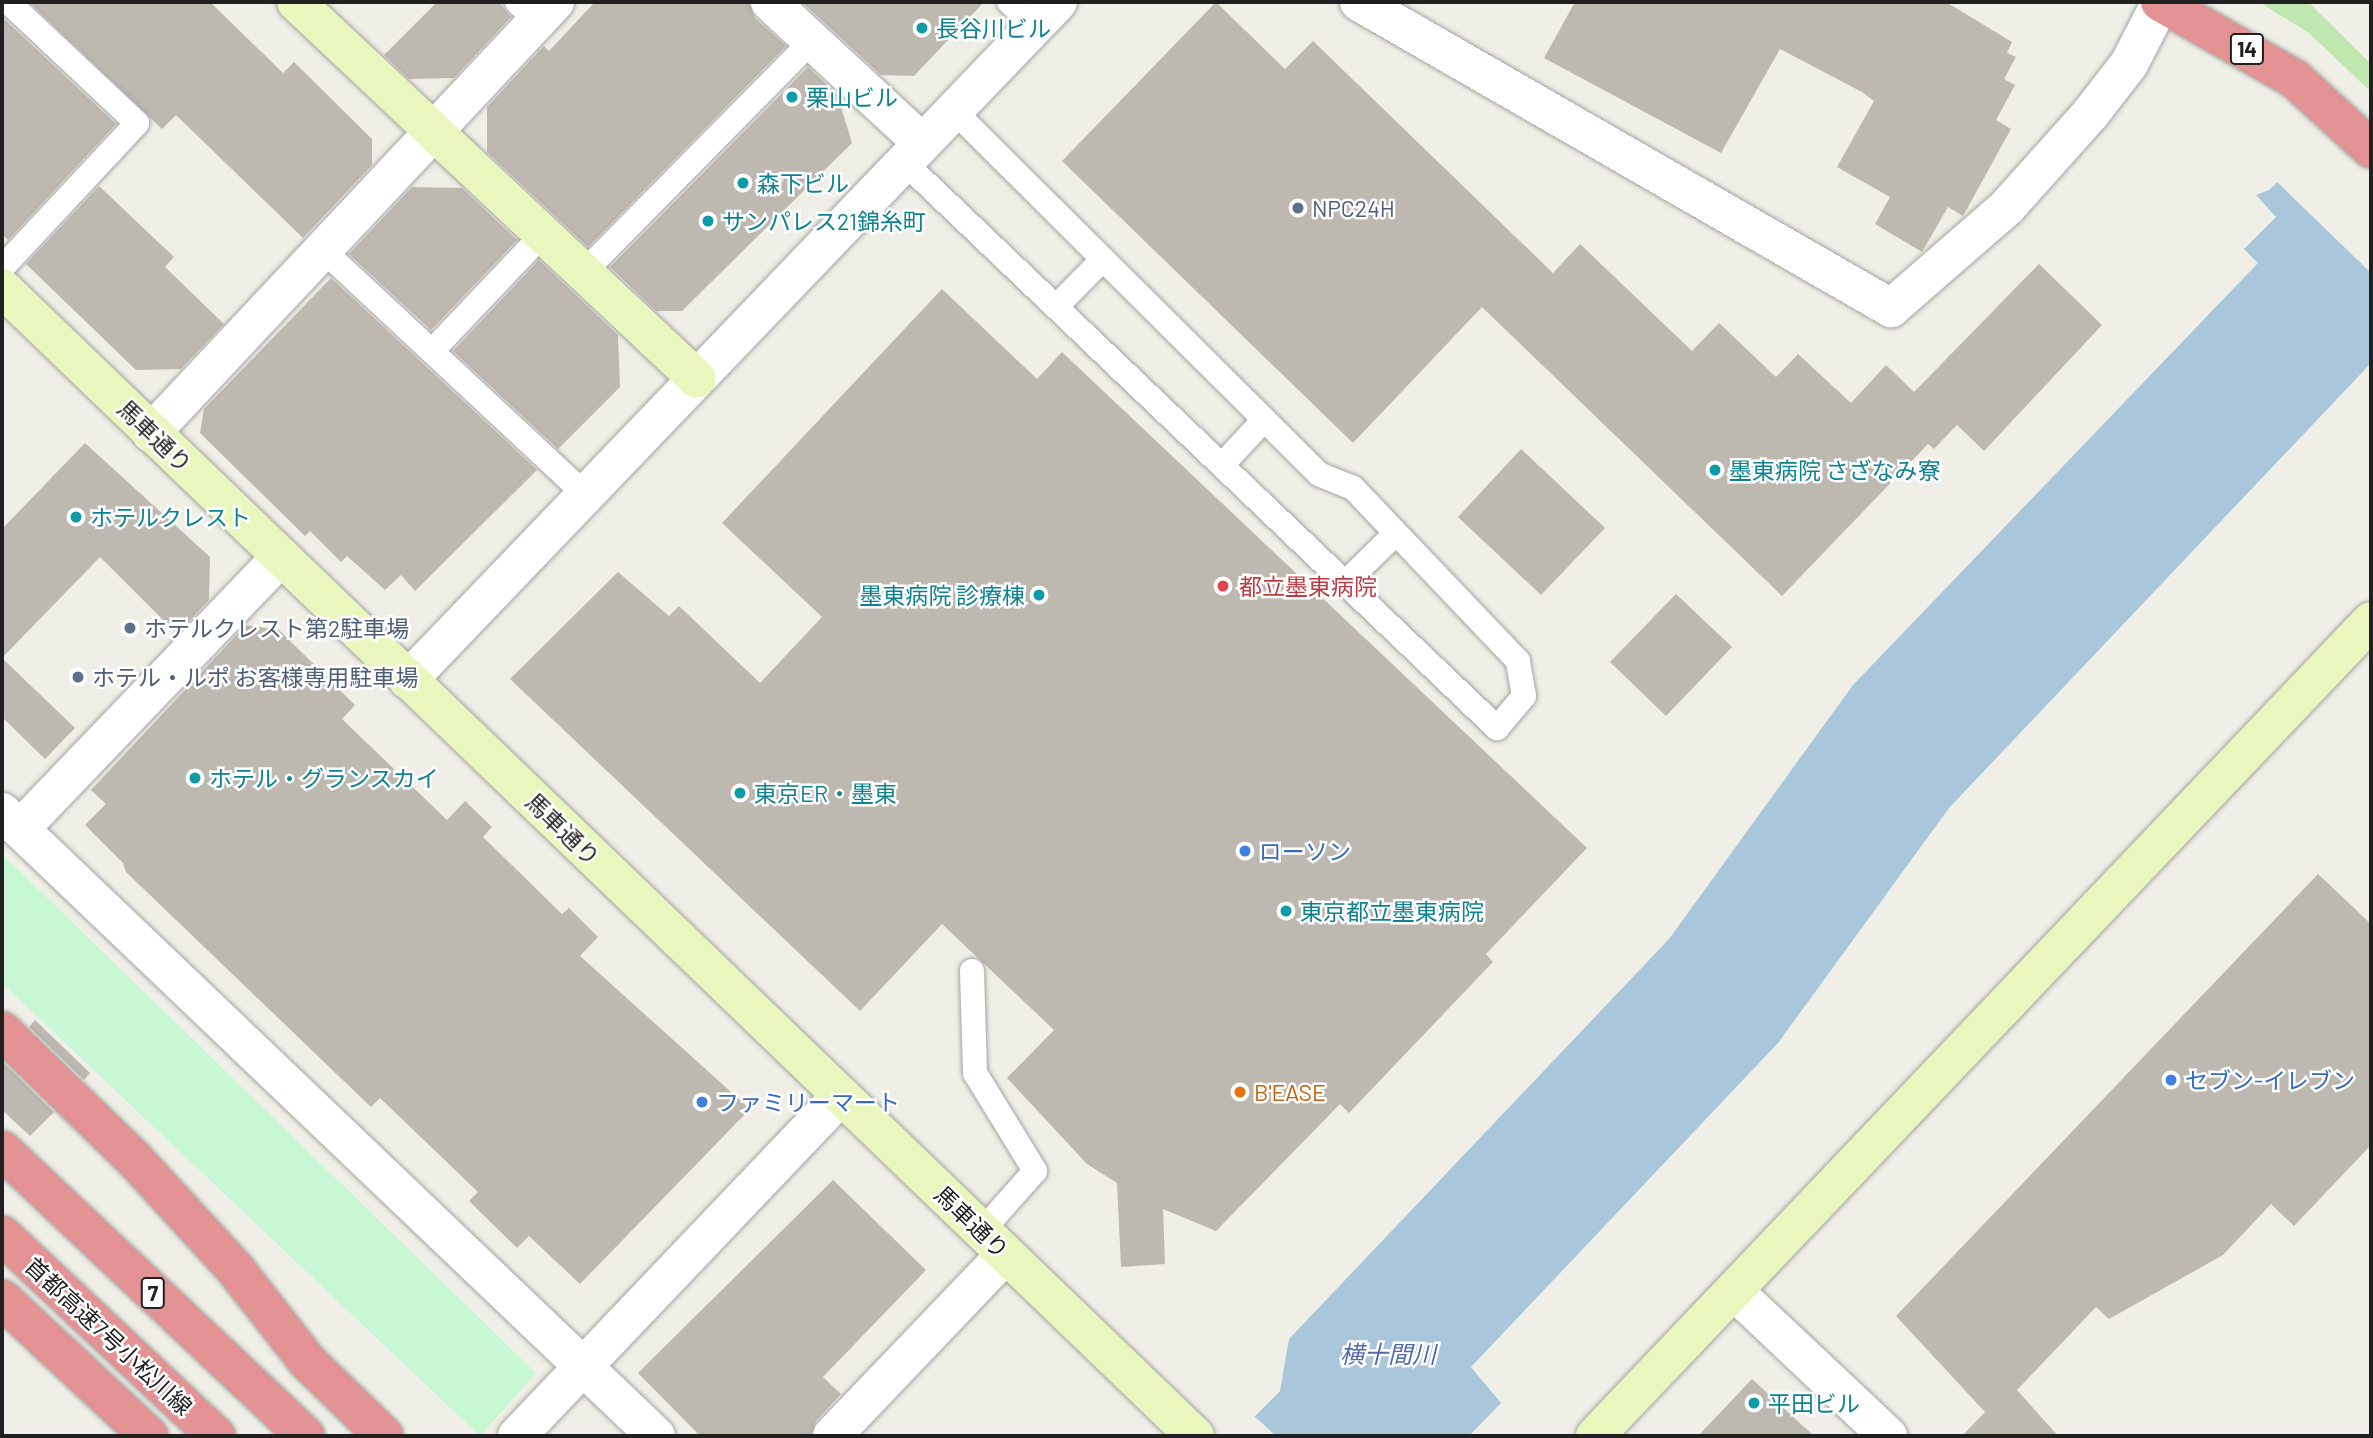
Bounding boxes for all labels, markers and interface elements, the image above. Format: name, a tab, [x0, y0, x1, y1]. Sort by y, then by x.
place label: 長谷川ビル	[936, 14, 1051, 42]
marker: 長谷川ビル	[914, 20, 930, 36]
road number: 14	[2230, 32, 2264, 66]
place label: 栗山ビル	[806, 83, 898, 111]
marker: 栗山ビル	[784, 89, 800, 105]
place label: 森下ビル	[757, 169, 849, 197]
marker: 森下ビル	[735, 175, 751, 191]
place label: NPC24H	[1312, 194, 1395, 222]
marker: NPC24H	[1290, 200, 1306, 216]
place label: サンパレス21錦糸町	[722, 207, 926, 235]
marker: サンパレス21錦糸町	[700, 213, 716, 229]
street label: 馬車通り	[112, 394, 198, 478]
place label: 墨東病院 さざなみ寮	[1729, 456, 1941, 484]
marker: 墨東病院 さざなみ寮	[1707, 462, 1723, 478]
place label: ホテルクレスト	[90, 503, 251, 531]
marker: ホテルクレスト	[68, 509, 84, 525]
place label: 都立墨東病院	[1239, 572, 1377, 600]
marker: 都立墨東病院	[1213, 576, 1233, 596]
place label: 墨東病院 診療棟	[859, 581, 1025, 609]
marker: 墨東病院 診療棟	[1031, 587, 1047, 603]
place label: ホテルクレスト第2駐車場	[144, 614, 409, 642]
marker: ホテルクレスト第2駐車場	[122, 620, 138, 636]
place label: ホテル・ルポ お客様専用駐車場	[92, 663, 419, 691]
marker: ホテル・ルポ お客様専用駐車場	[70, 669, 86, 685]
place label: ホテル・グランスカイ	[209, 764, 439, 792]
marker: ホテル・グランスカイ	[187, 770, 203, 786]
place label: 東京ER・墨東	[754, 779, 897, 807]
marker: 東京ER・墨東	[732, 785, 748, 801]
street label: 馬車通り	[520, 787, 606, 871]
place label: ローソン	[1259, 837, 1351, 865]
marker: ローソン	[1237, 843, 1253, 859]
place label: 東京都立墨東病院	[1300, 897, 1484, 925]
marker: 東京都立墨東病院	[1278, 903, 1294, 919]
place label: セブン-イレブン	[2185, 1066, 2355, 1094]
marker: セブン-イレブン	[2163, 1072, 2179, 1088]
place label: B'EASE	[1254, 1078, 1326, 1106]
marker: B'EASE	[1232, 1084, 1248, 1100]
place label: ファミリーマート	[716, 1088, 900, 1116]
marker: ファミリーマート	[694, 1094, 710, 1110]
street label: 馬車通り	[929, 1180, 1015, 1264]
street label: 首都高速7号小松川線	[20, 1252, 198, 1420]
road number: 7	[141, 1276, 165, 1310]
water label: 横十間川	[1340, 1340, 1436, 1368]
place label: 平田ビル	[1768, 1389, 1860, 1417]
marker: 平田ビル	[1746, 1395, 1762, 1411]

